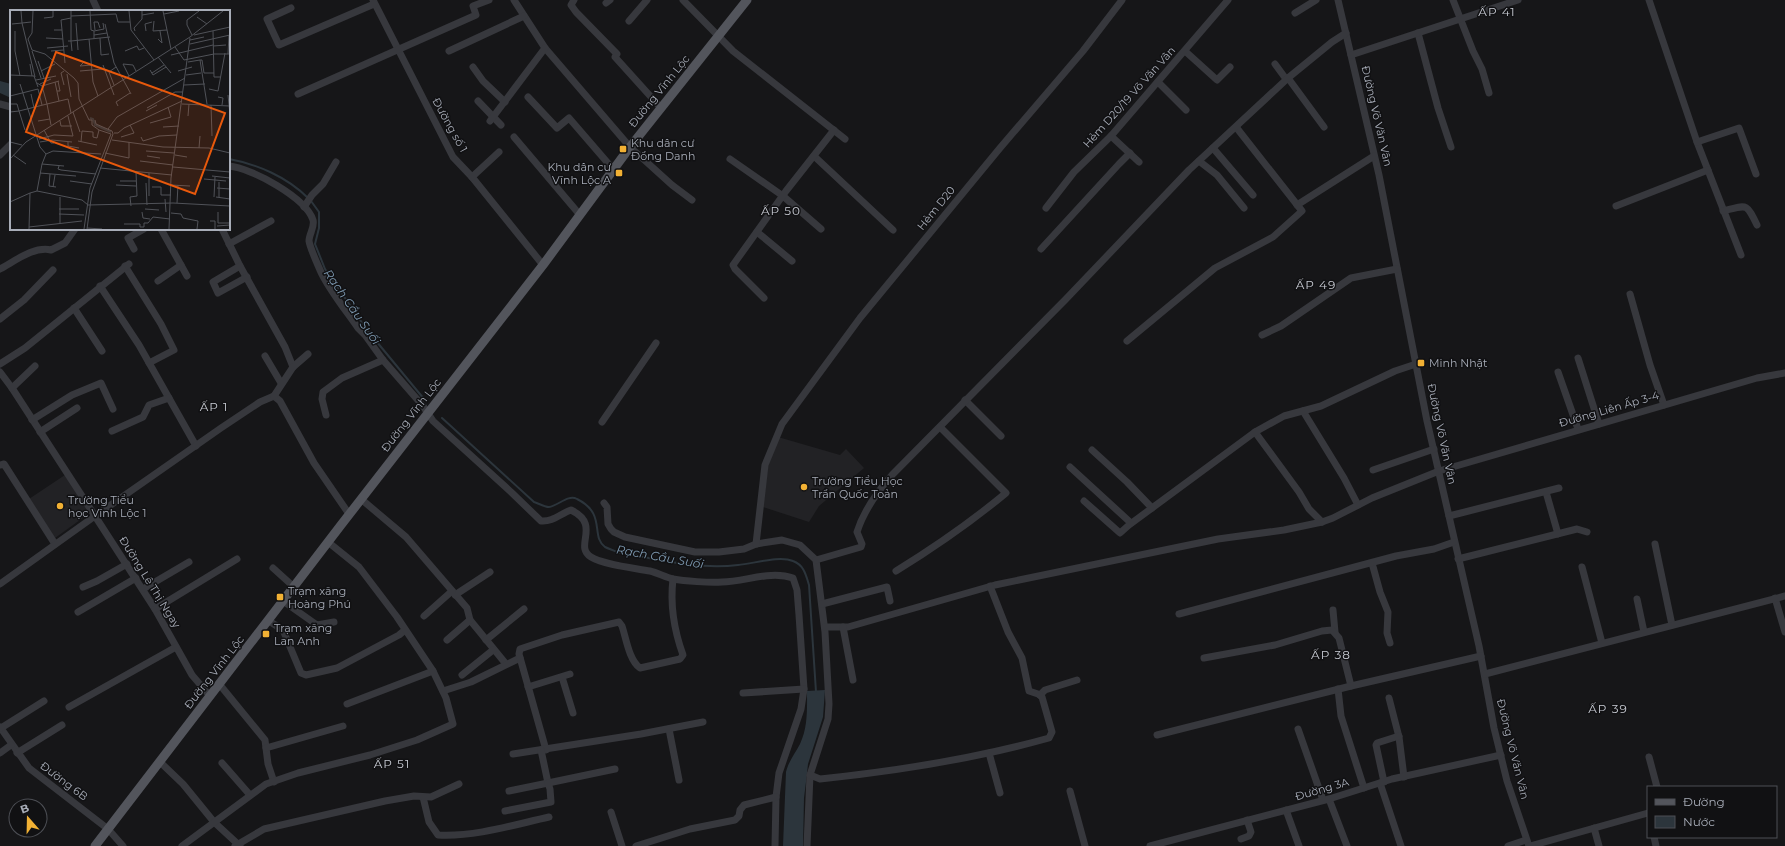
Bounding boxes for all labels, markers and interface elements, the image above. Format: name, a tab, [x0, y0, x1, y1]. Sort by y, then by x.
district label: ẤP 41	[1478, 4, 1516, 19]
inset map	[10, 10, 230, 230]
street label: Hẻm D20/19 Võ Văn Vân	[1080, 43, 1178, 151]
street label: Đường Vĩnh Lộc	[625, 52, 693, 130]
street label: Đường Võ Văn Vân	[1359, 64, 1395, 168]
street label: Đường số 1	[429, 95, 471, 155]
place label: Khu dân cư Đồng Danh	[631, 136, 695, 163]
marker: Khu dân cư Đồng Danh	[618, 144, 628, 154]
place label: Khu dân cư Vĩnh Lộc A	[548, 160, 612, 187]
marker: Khu dân cư Vĩnh Lộc A	[614, 168, 624, 178]
street label: Hẻm D20	[914, 183, 958, 233]
district label: ẤP 50	[761, 203, 801, 218]
water label: Rạch Cầu Suối	[321, 266, 384, 348]
district label: ẤP 49	[1296, 277, 1336, 292]
place label: Minh Nhật	[1429, 356, 1488, 370]
marker: Minh Nhật	[1416, 358, 1426, 368]
street label: Đường Vĩnh Lộc	[378, 376, 444, 454]
street label: Đường Võ Văn Vân	[1424, 382, 1460, 486]
street label: Đường Liên Ấp 3-4	[1557, 388, 1661, 430]
district label: ẤP 1	[200, 399, 228, 414]
place label: Trường Tiểu Học Trần Quốc Toản	[812, 474, 903, 501]
marker: Trường Tiểu Học Trần Quốc Toản	[799, 482, 809, 492]
place label: Trường Tiểu học Vĩnh Lộc 1	[68, 493, 146, 520]
marker: Trường Tiểu học Vĩnh Lộc 1	[55, 501, 65, 511]
street label: Đường Lê Thị Ngay	[116, 534, 184, 630]
water label: Rạch Cầu Suối	[615, 541, 706, 572]
place label: Trạm xăng Hoàng Phú	[288, 584, 351, 611]
marker: Trạm xăng Hoàng Phú	[275, 592, 285, 602]
place label: Trạm xăng Lan Anh	[274, 621, 332, 648]
marker: Trạm xăng Lan Anh	[261, 629, 271, 639]
street label: Đường Vĩnh Lộc	[181, 633, 247, 711]
district label: ẤP 38	[1311, 647, 1351, 662]
street label: Đường Võ Văn Vân	[1494, 697, 1532, 801]
district label: ẤP 39	[1588, 701, 1628, 716]
district label: ẤP 51	[374, 756, 410, 771]
street label: Đường 6B	[37, 759, 91, 803]
street label: Đường 3A	[1294, 775, 1351, 803]
legend	[1647, 786, 1777, 838]
text: Đường	[1683, 794, 1725, 809]
north arrow	[8, 798, 48, 838]
text: B	[18, 801, 31, 817]
text: Nước	[1683, 814, 1715, 829]

